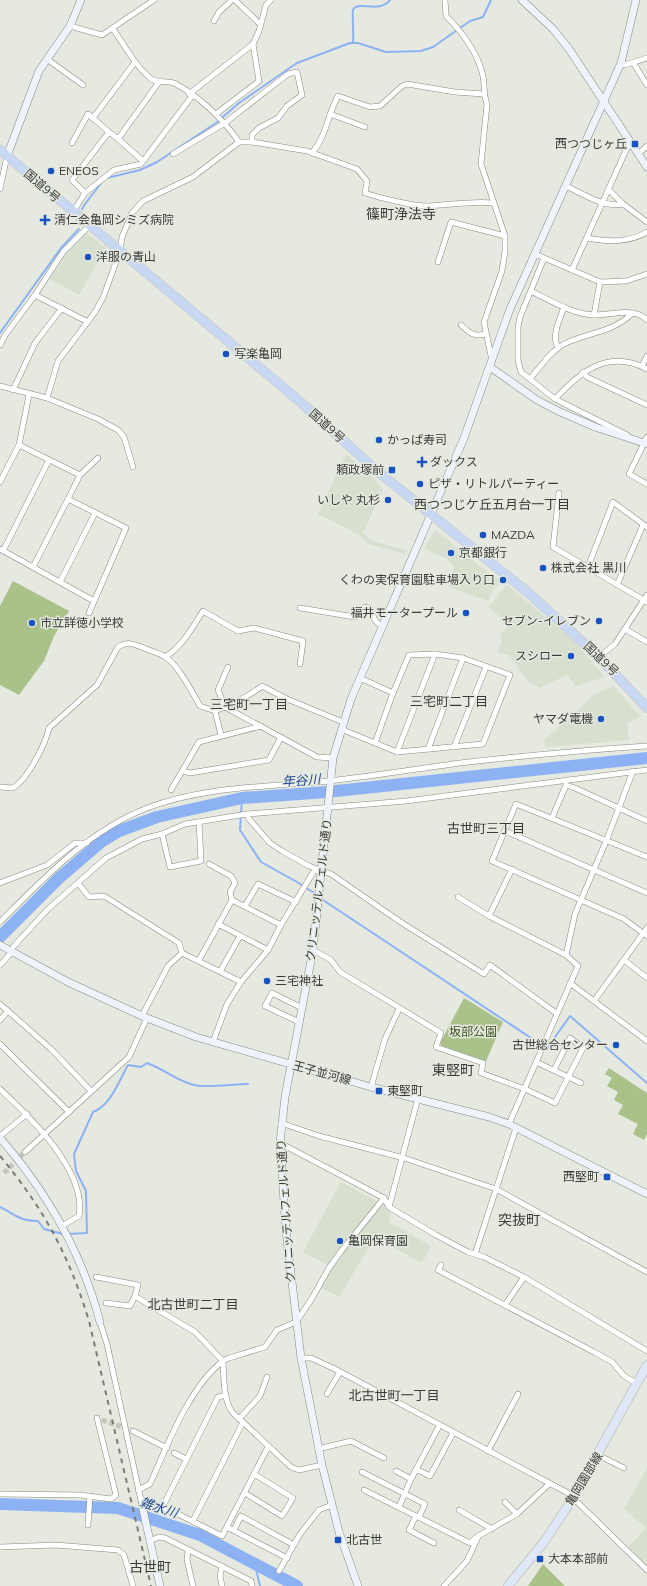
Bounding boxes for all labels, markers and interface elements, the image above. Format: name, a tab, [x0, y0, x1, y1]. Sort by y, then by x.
place label: 西つつじヶ丘	[555, 136, 627, 151]
marker: 西つつじヶ丘	[630, 139, 640, 149]
place label: ENEOS	[59, 163, 99, 178]
street label: 国道9号	[21, 166, 64, 205]
marker: ENEOS	[46, 166, 56, 176]
district label: 篠町浄法寺	[366, 205, 436, 223]
place label: 清仁会亀岡シミズ病院	[54, 212, 174, 227]
marker: 清仁会亀岡シミズ病院	[39, 214, 51, 226]
place label: 洋服の青山	[96, 249, 156, 264]
marker: 洋服の青山	[83, 252, 93, 262]
place label: 写楽亀岡	[234, 346, 282, 361]
marker: 写楽亀岡	[221, 349, 231, 359]
street label: 国道9号	[306, 406, 348, 446]
place label: かっぱ寿司	[387, 432, 447, 447]
marker: かっぱ寿司	[374, 435, 384, 445]
place label: ダックス	[430, 454, 478, 469]
marker: ダックス	[417, 457, 427, 467]
place label: 頼政塚前	[336, 462, 384, 477]
marker: 頼政塚前	[387, 465, 397, 475]
place label: ピザ・リトルパーティー	[428, 476, 559, 491]
marker: ピザ・リトルパーティー	[415, 479, 425, 489]
place label: いしや 丸杉	[317, 492, 380, 507]
marker: いしや 丸杉	[383, 495, 393, 505]
district label: 西つつじケ丘五月台一丁目	[414, 496, 570, 512]
place label: MAZDA	[491, 527, 535, 542]
marker: MAZDA	[478, 530, 488, 540]
place label: 京都銀行	[459, 545, 507, 560]
marker: 京都銀行	[446, 548, 456, 558]
place label: 株式会社 黒川	[551, 560, 626, 575]
marker: 株式会社 黒川	[538, 563, 548, 573]
place label: くわの実保育園駐車場入り口	[339, 572, 495, 587]
marker: くわの実保育園駐車場入り口	[498, 575, 508, 585]
place label: 福井モータープール	[351, 605, 458, 620]
marker: 福井モータープール	[461, 608, 471, 618]
place label: セブン-イレブン	[502, 613, 591, 628]
place label: 市立詳徳小学校	[40, 615, 124, 630]
marker: セブン-イレブン	[594, 616, 604, 626]
marker: 市立詳徳小学校	[27, 618, 37, 628]
street label: 国道9号	[581, 638, 622, 679]
place label: スシロー	[515, 648, 563, 663]
marker: スシロー	[566, 651, 576, 661]
district label: 三宅町二丁目	[410, 693, 488, 709]
district label: 三宅町一丁目	[210, 696, 288, 712]
place label: ヤマダ電機	[533, 711, 593, 726]
marker: ヤマダ電機	[596, 714, 606, 724]
water label: 年谷川	[281, 771, 323, 789]
street label: クリニッテルフェルド通り	[302, 818, 335, 962]
district label: 古世町三丁目	[447, 820, 525, 836]
place label: 三宅神社	[275, 973, 323, 988]
marker: 三宅神社	[262, 976, 272, 986]
park label: 坂部公園	[449, 1024, 497, 1039]
place label: 古世総合センター	[512, 1037, 608, 1052]
marker: 古世総合センター	[611, 1040, 621, 1050]
street label: 王子並河線	[291, 1058, 353, 1088]
district label: 東竪町	[432, 1061, 474, 1079]
place label: 東堅町	[387, 1083, 423, 1098]
marker: 東堅町	[374, 1086, 384, 1096]
street label: クリニッテルフェルド通り	[273, 1139, 298, 1283]
place label: 西堅町	[563, 1169, 599, 1184]
marker: 西堅町	[602, 1172, 612, 1182]
district label: 突抜町	[498, 1211, 540, 1229]
place label: 亀岡保育園	[348, 1233, 408, 1248]
marker: 亀岡保育園	[335, 1236, 345, 1246]
district label: 北古世町二丁目	[147, 1296, 239, 1312]
district label: 北古世町一丁目	[348, 1387, 440, 1403]
street label: 亀岡園部線	[562, 1449, 605, 1508]
water label: 雑水川	[138, 1493, 182, 1521]
place label: 北古世	[346, 1532, 382, 1547]
marker: 北古世	[333, 1535, 343, 1545]
place label: 大本本部前	[548, 1551, 608, 1566]
marker: 大本本部前	[535, 1554, 545, 1564]
district label: 古世町	[129, 1558, 171, 1576]

